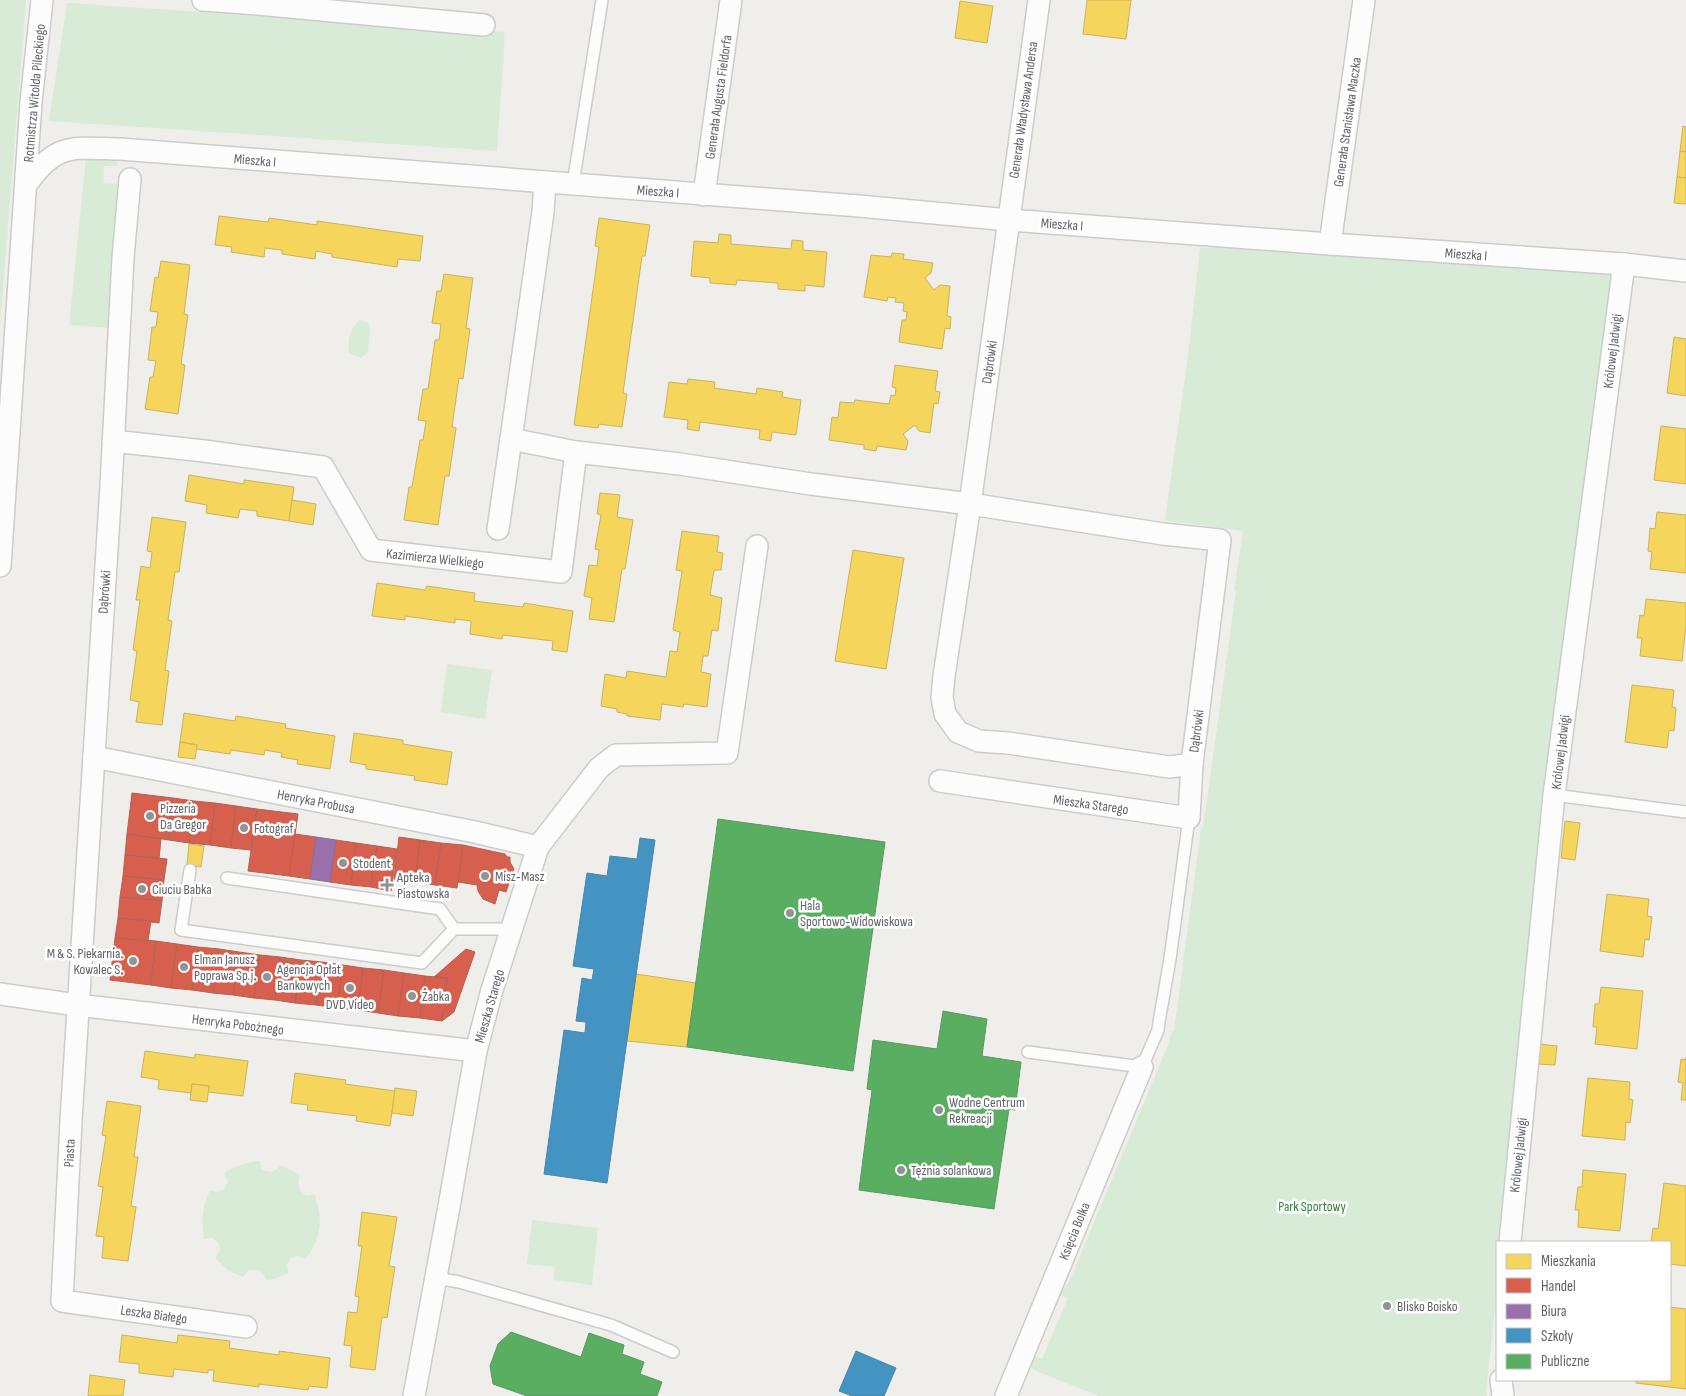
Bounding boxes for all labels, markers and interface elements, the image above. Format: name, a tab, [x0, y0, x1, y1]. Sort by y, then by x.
street label: Rotmistrza Witolda Pileckiego	[20, 23, 49, 163]
street label: Generała Augusta Fieldorfa	[701, 34, 736, 160]
street label: Generała Władysława Andersa	[1005, 40, 1042, 180]
street label: Generała Stanisława Maczka	[1330, 56, 1365, 188]
street label: Mieszka I	[233, 150, 277, 171]
street label: Mieszka I	[636, 182, 680, 201]
street label: Mieszka I	[1040, 215, 1084, 234]
street label: Mieszka I	[1444, 245, 1488, 264]
street label: Królowej Jadwigi	[1599, 313, 1626, 389]
street label: Dąbrówki	[978, 339, 1001, 385]
street label: Kazimierza Wielkiego	[385, 545, 485, 572]
street label: Dąbrówki	[95, 570, 114, 614]
street label: Dąbrówki	[1185, 709, 1208, 754]
street label: Królowej Jadwigi	[1547, 714, 1574, 790]
street label: Henryka Probusa	[276, 786, 356, 817]
street label: Mieszka Starego	[1052, 791, 1130, 818]
place label: Pizzeria Da Gregor	[160, 800, 206, 833]
marker: Pizzeria Da Gregor	[144, 810, 156, 822]
place label: Fotograf	[254, 820, 295, 837]
marker: Fotograf	[238, 822, 250, 834]
place label: Stodent	[353, 855, 391, 872]
marker: Stodent	[337, 857, 349, 869]
place label: Misz-Masz	[495, 868, 544, 885]
place label: Apteka Piastowska	[396, 869, 449, 902]
marker: Misz-Masz	[479, 870, 491, 882]
marker: Apteka Piastowska	[381, 879, 393, 891]
place label: Ciuciu Babka	[152, 881, 212, 898]
marker: Ciuciu Babka	[136, 883, 148, 895]
place label: Hala Sportowo-Widowiskowa	[800, 897, 913, 930]
marker: Hala Sportowo-Widowiskowa	[784, 907, 796, 919]
place label: M & S. Piekarnia. Kowalec S.	[47, 945, 123, 978]
place label: Elman Janusz Poprawa Sp.j.	[194, 951, 256, 984]
marker: M & S. Piekarnia. Kowalec S.	[127, 955, 139, 967]
marker: Elman Janusz Poprawa Sp.j.	[178, 961, 190, 973]
place label: Agencja Opłat Bankowych	[276, 961, 341, 994]
street label: Mieszka Starego	[471, 967, 508, 1045]
marker: Agencja Opłat Bankowych	[261, 971, 273, 983]
marker: DVD Video	[344, 982, 356, 994]
place label: Żabka	[422, 988, 450, 1005]
marker: Żabka	[406, 990, 418, 1002]
place label: DVD Video	[326, 996, 374, 1013]
street label: Henryka Pobożnego	[191, 1010, 285, 1039]
place label: Wodne Centrum Rekreacji	[949, 1094, 1025, 1127]
marker: Wodne Centrum Rekreacji	[933, 1104, 945, 1116]
street label: Królowej Jadwigi	[1506, 1117, 1531, 1193]
street label: Piasta	[60, 1138, 79, 1168]
place label: Tężnia solankowa	[911, 1162, 991, 1179]
marker: Tężnia solankowa	[895, 1164, 907, 1176]
park label: Park Sportowy	[1278, 1198, 1346, 1215]
street label: Księcia Bolka	[1055, 1200, 1094, 1263]
legend	[1496, 1241, 1671, 1381]
text: Mieszkania	[1541, 1252, 1596, 1271]
text: Handel	[1541, 1277, 1576, 1296]
place label: Blisko Boisko	[1397, 1298, 1458, 1315]
marker: Blisko Boisko	[1381, 1300, 1393, 1312]
street label: Leszka Białego	[119, 1301, 189, 1328]
text: Biura	[1541, 1302, 1567, 1321]
text: Szkoły	[1541, 1327, 1574, 1346]
text: Publiczne	[1541, 1352, 1589, 1371]

